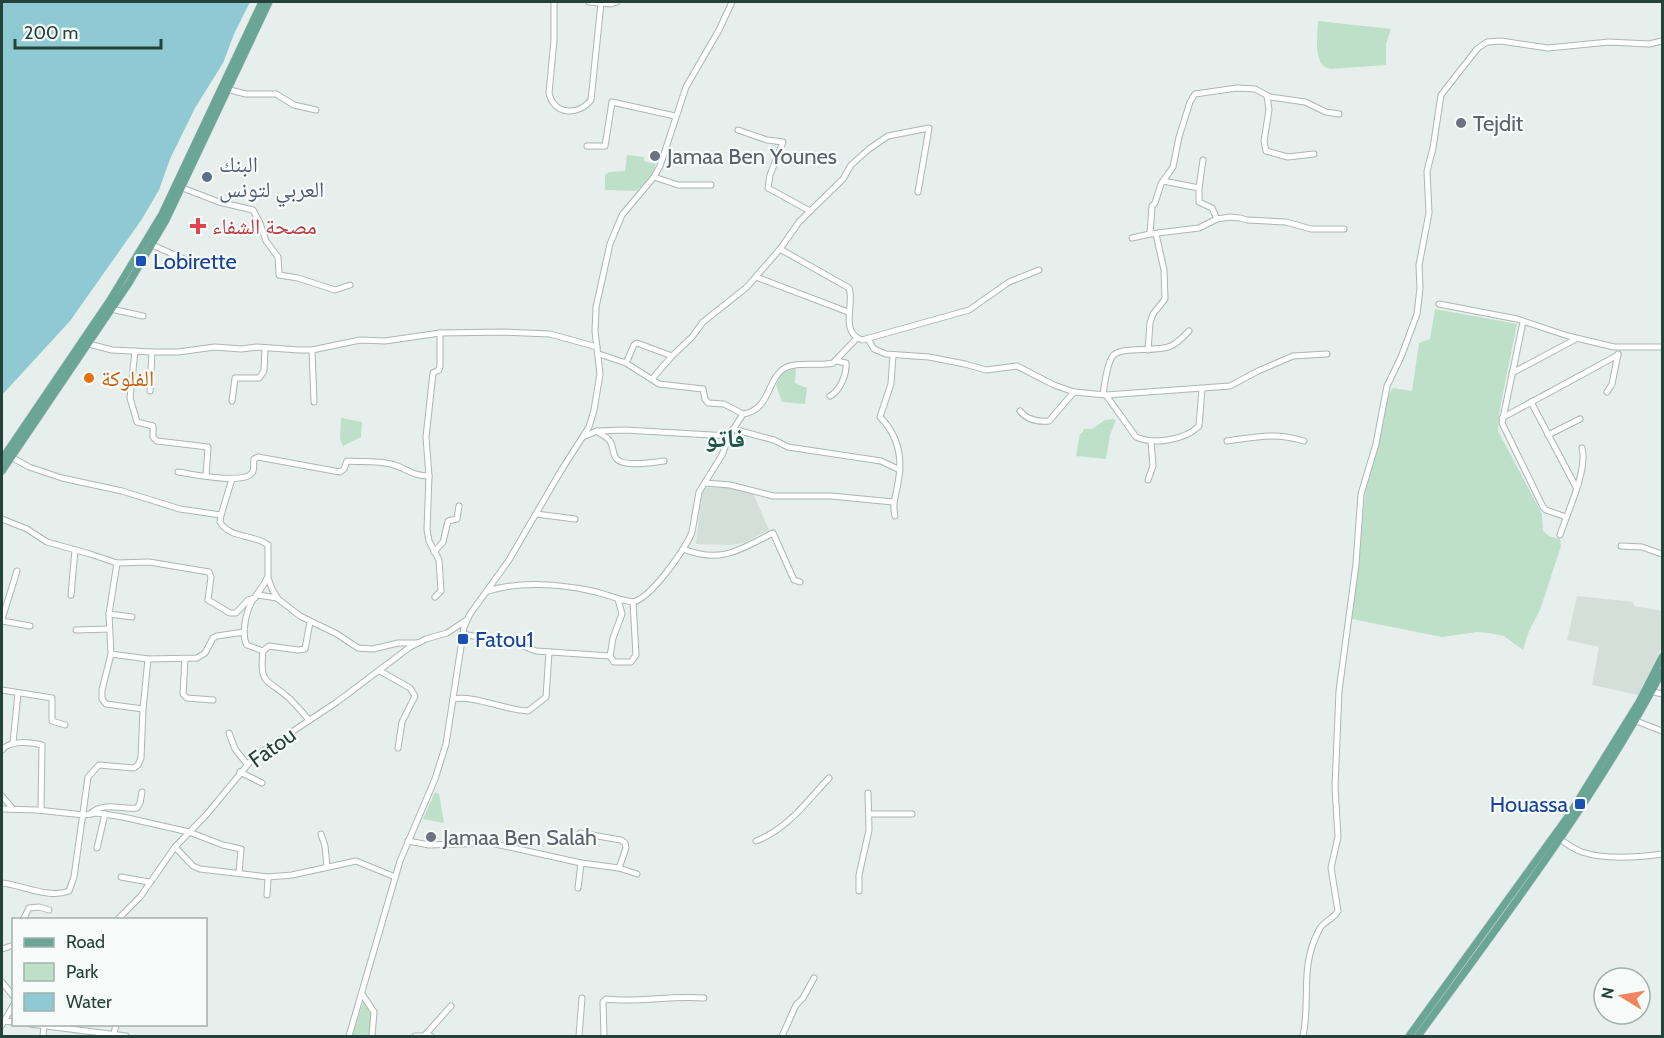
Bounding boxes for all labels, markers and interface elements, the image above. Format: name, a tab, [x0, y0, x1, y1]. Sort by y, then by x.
scale bar	[15, 12, 160, 50]
text: 200 m	[24, 22, 78, 44]
place label: Tejdit	[1473, 110, 1524, 137]
marker: Tejdit	[1454, 116, 1468, 130]
place label: Jamaa Ben Younes	[666, 143, 837, 170]
marker: Jamaa Ben Younes	[648, 149, 662, 163]
place label: البنك العربي لتونس	[219, 151, 324, 207]
marker: البنك العربي لتونس	[200, 170, 214, 184]
place label: مصحة الشفاء	[212, 213, 317, 240]
marker: مصحة الشفاء	[189, 217, 207, 235]
place label: Lobirette	[153, 248, 237, 275]
marker: Lobirette	[134, 254, 148, 268]
place label: الفلوكة	[101, 365, 154, 392]
marker: الفلوكة	[82, 371, 96, 385]
district label: فاتو	[705, 422, 745, 454]
place label: Fatou1	[475, 626, 534, 653]
marker: Fatou1	[456, 632, 470, 646]
street label: Fatou	[244, 721, 301, 773]
place label: Houassa	[1490, 791, 1568, 818]
marker: Houassa	[1573, 797, 1587, 811]
place label: Jamaa Ben Salah	[442, 824, 597, 851]
marker: Jamaa Ben Salah	[424, 830, 438, 844]
legend	[12, 918, 207, 1026]
text: Road	[66, 931, 105, 953]
text: Park	[66, 961, 99, 983]
north arrow	[1592, 966, 1652, 1026]
text: N	[1597, 986, 1618, 1001]
text: Water	[66, 991, 112, 1013]

